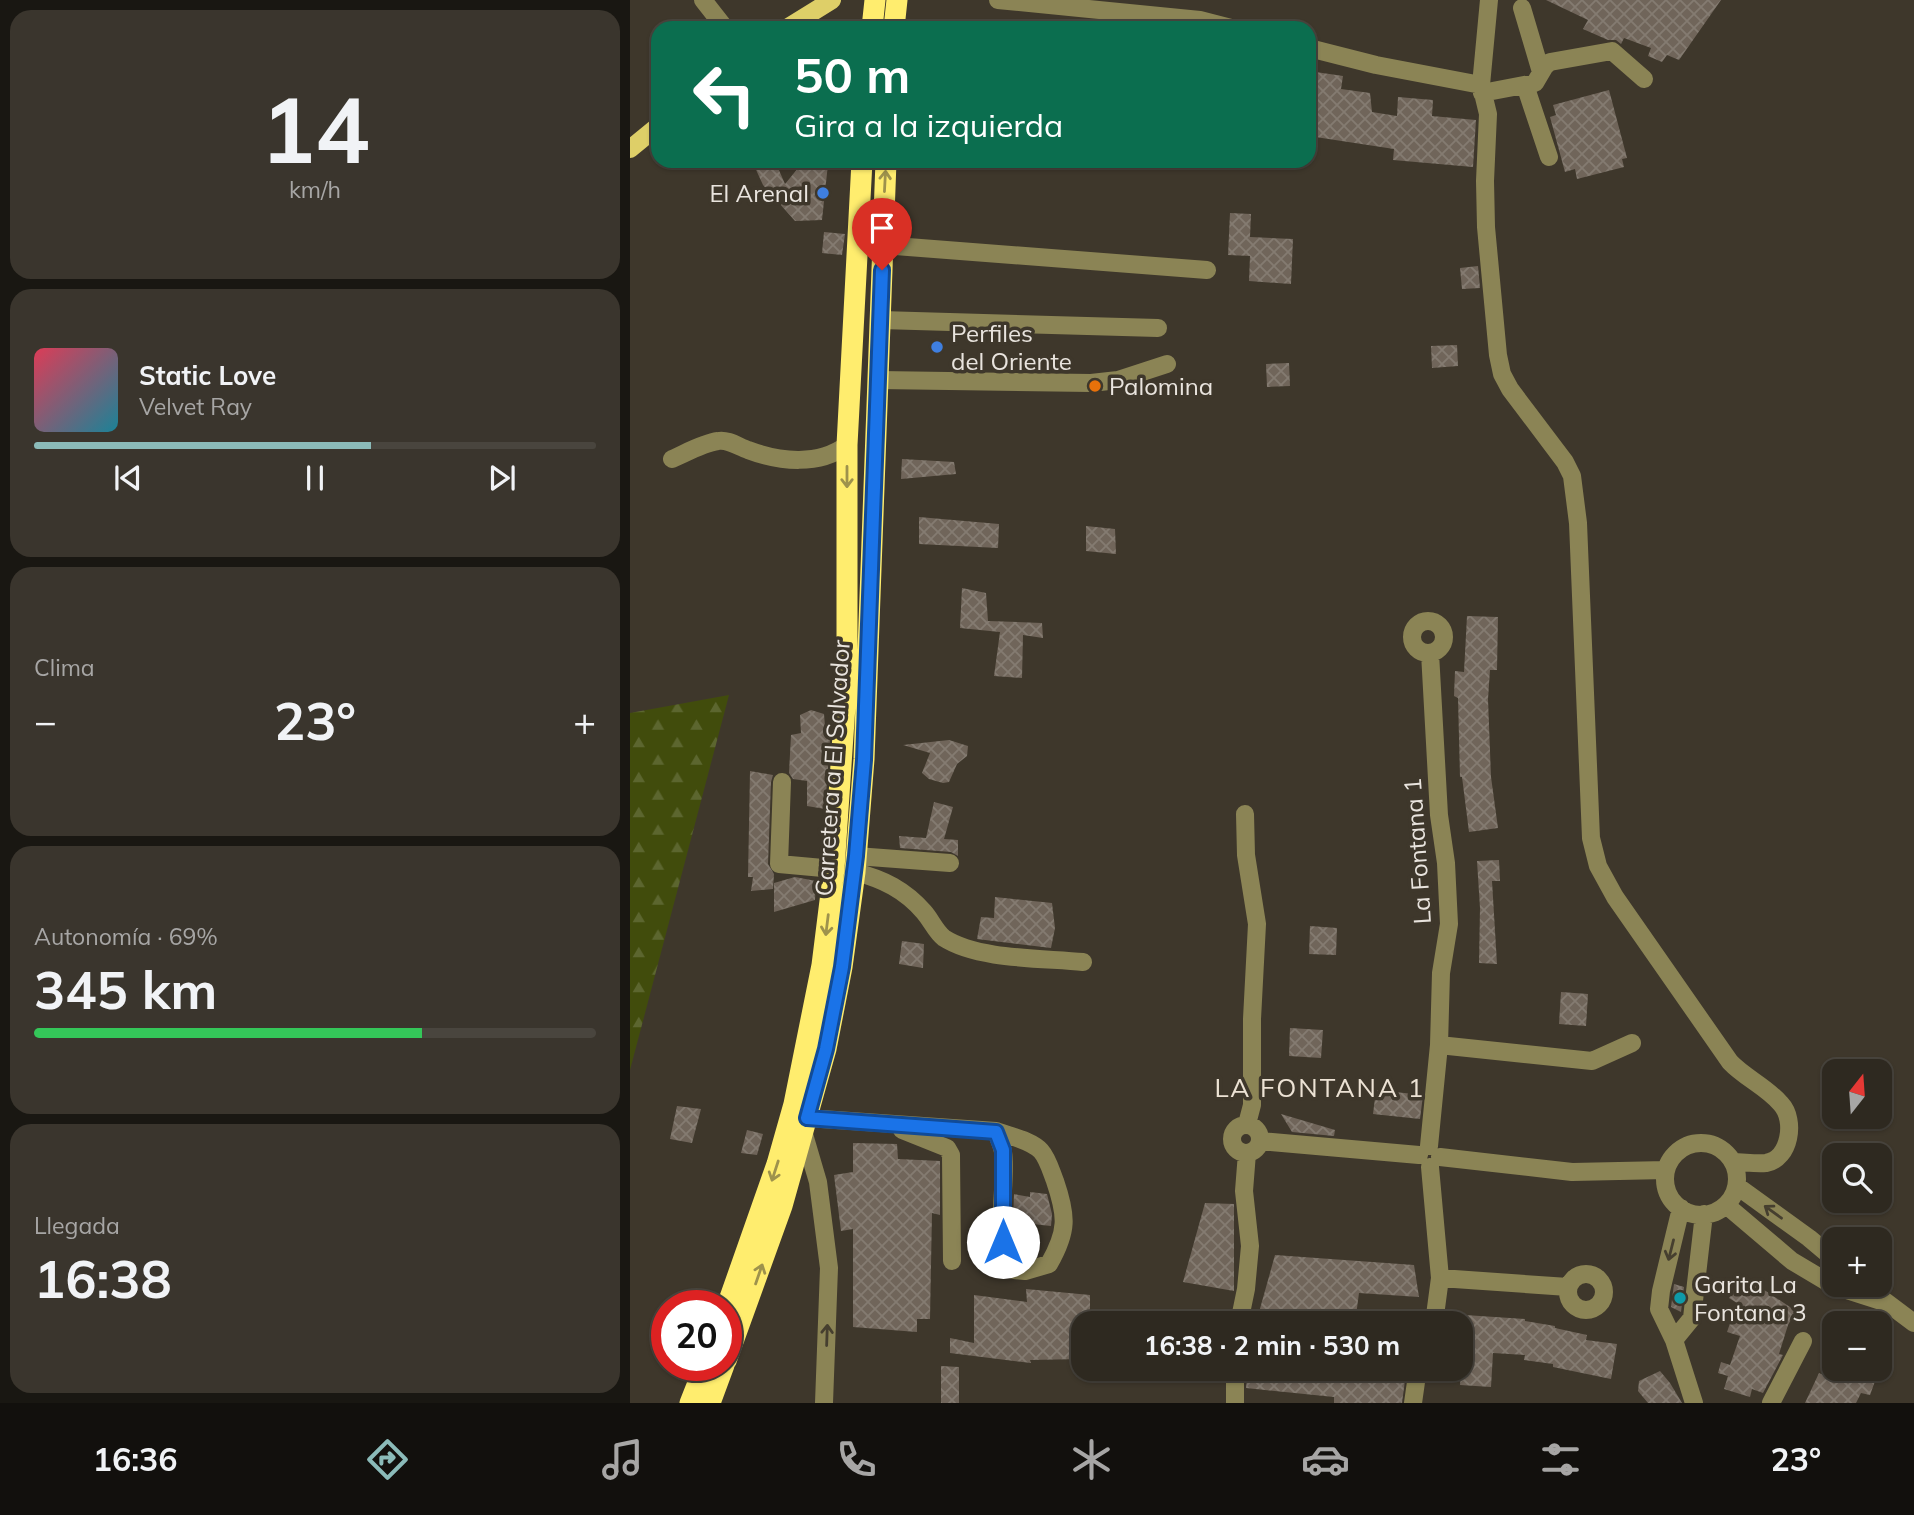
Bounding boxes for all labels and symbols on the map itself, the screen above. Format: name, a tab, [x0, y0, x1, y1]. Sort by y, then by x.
one-way arrow	[879, 170, 892, 193]
place label: El Arenal	[709, 178, 809, 208]
marker: El Arenal	[815, 185, 831, 201]
pin	[852, 198, 912, 270]
place label: Perfiles del Oriente	[951, 318, 1072, 376]
marker: Perfiles del Oriente	[929, 339, 945, 355]
place label: Palomina	[1109, 371, 1213, 401]
marker: Palomina	[1087, 378, 1103, 394]
one-way arrow	[840, 466, 854, 489]
street label: Carretera a El Salvador	[808, 639, 856, 897]
street label: La Fontana 1	[1397, 777, 1437, 925]
one-way arrow	[821, 913, 834, 935]
north arrow	[1822, 1059, 1892, 1129]
district label: LA FONTANA 1	[1215, 1071, 1425, 1104]
one-way arrow	[767, 1159, 780, 1181]
position arrow	[966, 1205, 1040, 1279]
one-way arrow	[1764, 1205, 1783, 1219]
one-way arrow	[1664, 1238, 1677, 1261]
one-way arrow	[754, 1263, 766, 1285]
place label: Garita La Fontana 3	[1694, 1269, 1807, 1327]
speed limit sign: 20	[651, 1290, 742, 1381]
marker: Garita La Fontana 3	[1672, 1290, 1688, 1306]
one-way arrow	[820, 1324, 833, 1347]

